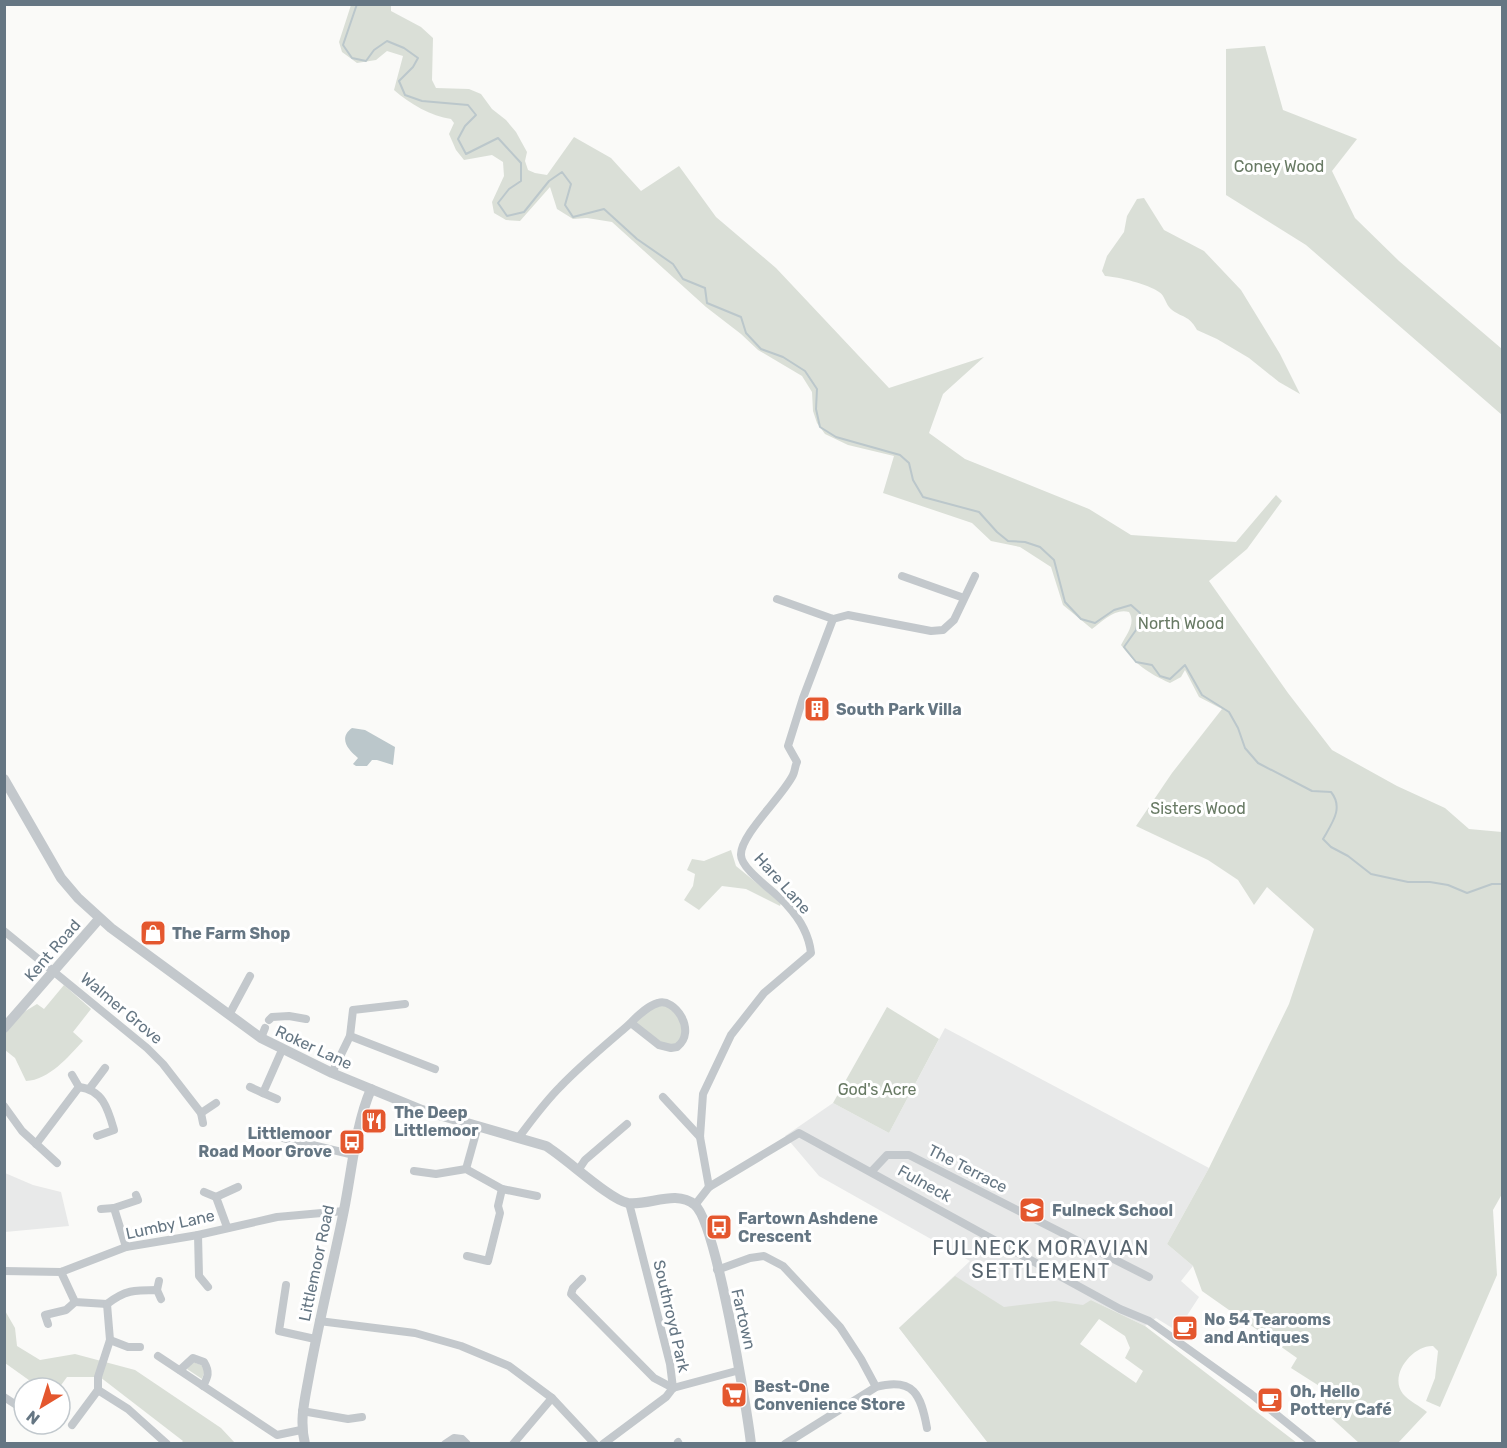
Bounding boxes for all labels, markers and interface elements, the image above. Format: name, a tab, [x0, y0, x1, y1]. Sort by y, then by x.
park label: Coney Wood	[1234, 157, 1324, 176]
park label: North Wood	[1138, 614, 1224, 633]
building icon: South Park Villa	[802, 694, 832, 724]
place label: South Park Villa	[836, 700, 962, 719]
park label: Sisters Wood	[1150, 799, 1246, 818]
street label: Hare Lane	[750, 849, 815, 918]
street label: Kent Road	[20, 915, 84, 985]
shop icon: The Farm Shop	[138, 918, 168, 948]
place label: The Farm Shop	[172, 924, 290, 943]
street label: Walmer Grove	[77, 969, 167, 1048]
street label: Roker Lane	[272, 1021, 355, 1074]
park label: God's Acre	[838, 1080, 916, 1099]
place label: The Deep Littlemoor	[394, 1103, 479, 1140]
restaurant icon: The Deep Littlemoor	[359, 1106, 389, 1136]
place label: Littlemoor Road Moor Grove	[198, 1124, 333, 1161]
bus stop icon: Littlemoor Road Moor Grove	[337, 1127, 367, 1157]
street label: The Terrace	[925, 1140, 1011, 1197]
street label: Fulneck	[895, 1161, 956, 1206]
school or university icon: Fulneck School	[1017, 1195, 1047, 1225]
place label: Fulneck School	[1052, 1201, 1173, 1220]
street label: Littlemoor Road	[295, 1203, 338, 1323]
street label: Lumby Lane	[124, 1206, 216, 1243]
place label: Fartown Ashdene Crescent	[738, 1209, 878, 1246]
bus stop icon: Fartown Ashdene Crescent	[704, 1212, 734, 1242]
district label: FULNECK MORAVIAN SETTLEMENT	[932, 1236, 1150, 1283]
street label: Southroyd Park	[649, 1258, 694, 1375]
street label: Fartown	[727, 1287, 760, 1351]
place label: No 54 Tearooms and Antiques	[1204, 1310, 1331, 1347]
cafe icon: No 54 Tearooms and Antiques	[1170, 1313, 1200, 1343]
north arrow	[12, 1376, 72, 1436]
place label: Best-One Convenience Store	[754, 1377, 905, 1414]
supermarket icon: Best-One Convenience Store	[719, 1380, 749, 1410]
place label: Oh, Hello Pottery Café	[1290, 1382, 1392, 1419]
cafe icon: Oh, Hello Pottery Café	[1255, 1385, 1285, 1415]
text: N	[23, 1406, 43, 1428]

